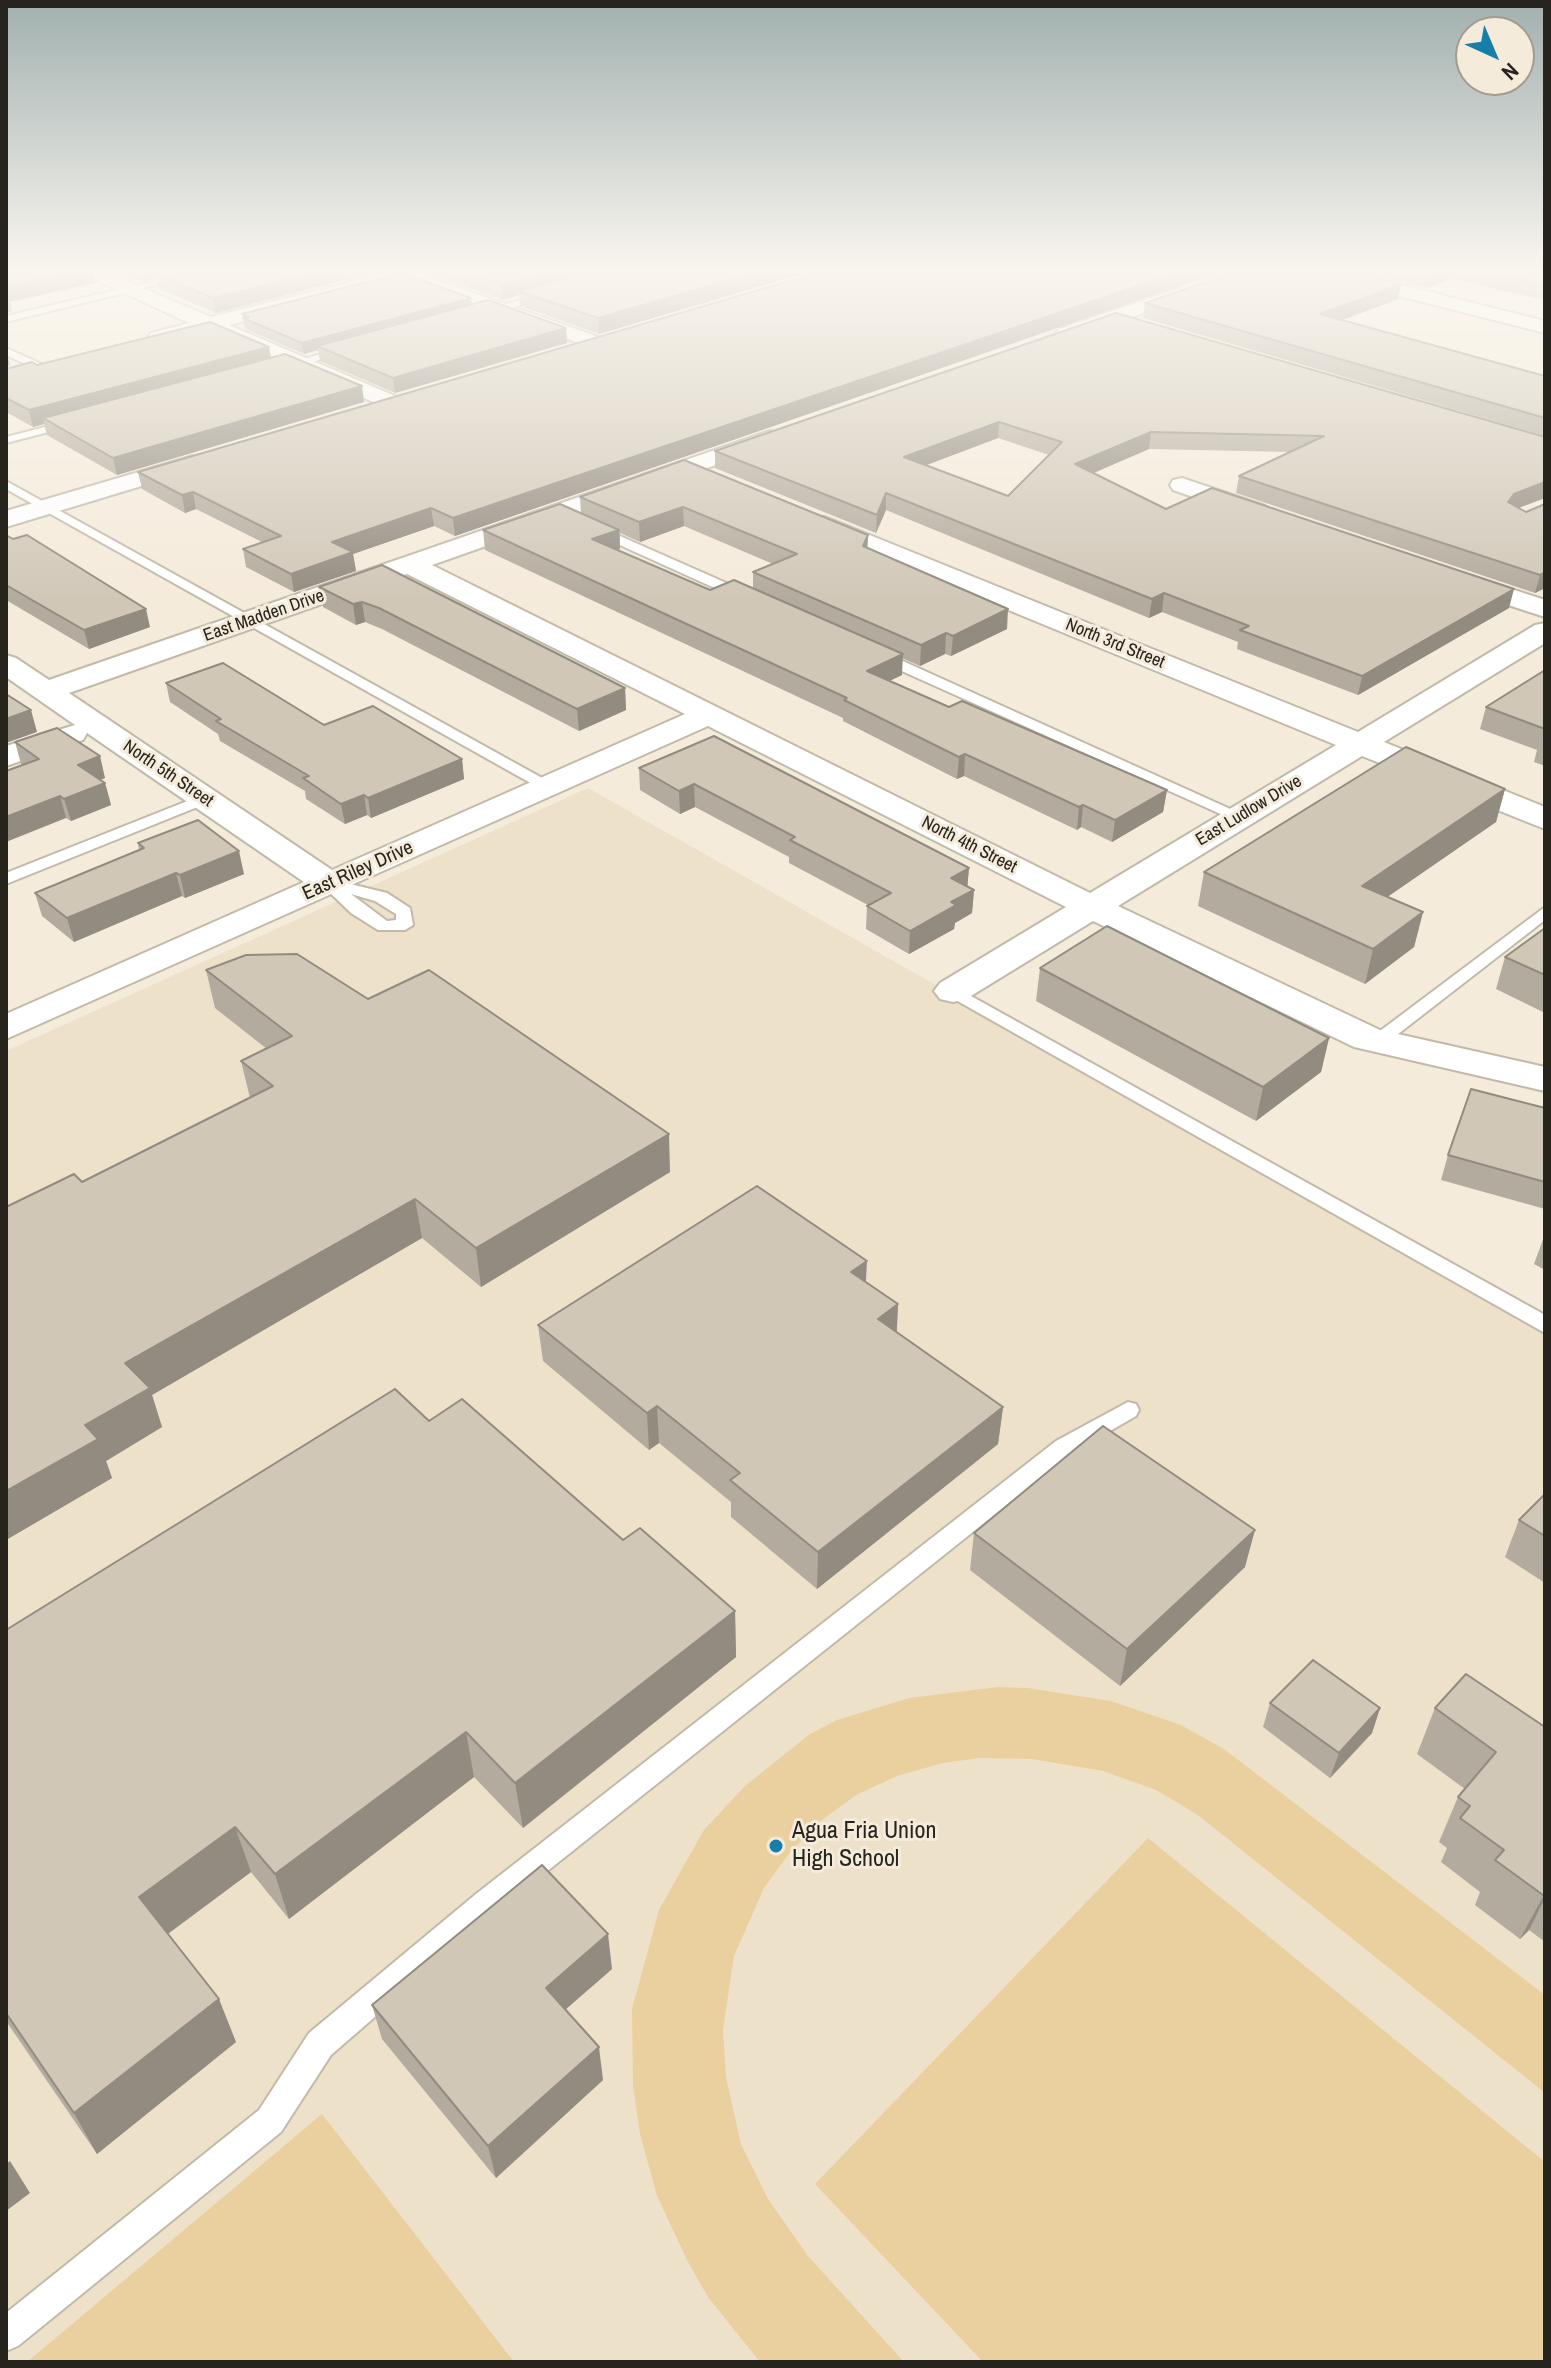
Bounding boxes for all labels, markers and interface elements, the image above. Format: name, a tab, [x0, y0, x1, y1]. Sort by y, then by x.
north arrow	[1455, 16, 1535, 96]
text: N	[1495, 57, 1525, 87]
street label: East Madden Drive	[201, 585, 327, 647]
street label: North 3rd Street	[1062, 614, 1168, 674]
street label: North 5th Street	[119, 736, 217, 812]
street label: East Ludlow Drive	[1192, 771, 1306, 851]
street label: North 4th Street	[918, 812, 1020, 878]
street label: East Riley Drive	[299, 836, 417, 906]
place label: Agua Fria Union High School	[792, 1818, 936, 1874]
marker: Agua Fria Union High School	[767, 1837, 785, 1855]

